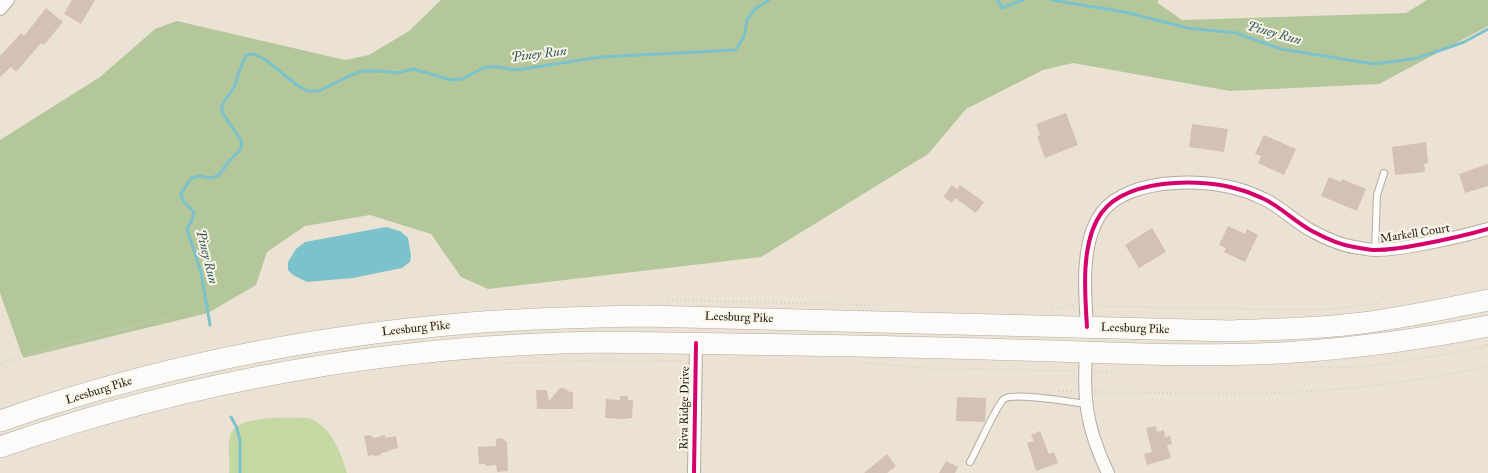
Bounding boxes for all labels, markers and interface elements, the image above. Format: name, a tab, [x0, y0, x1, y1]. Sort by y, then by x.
water label: Piney Run	[1245, 19, 1303, 49]
water label: Piney Run	[511, 44, 567, 66]
street label: Markell Court	[1379, 221, 1451, 247]
water label: Piney Run	[192, 228, 220, 286]
street label: Leesburg Pike	[704, 310, 774, 326]
street label: Leesburg Pike	[381, 318, 451, 340]
street label: Leesburg Pike	[1100, 321, 1170, 337]
street label: Riva Ridge Drive	[677, 366, 693, 450]
street label: Leesburg Pike	[64, 374, 134, 408]

